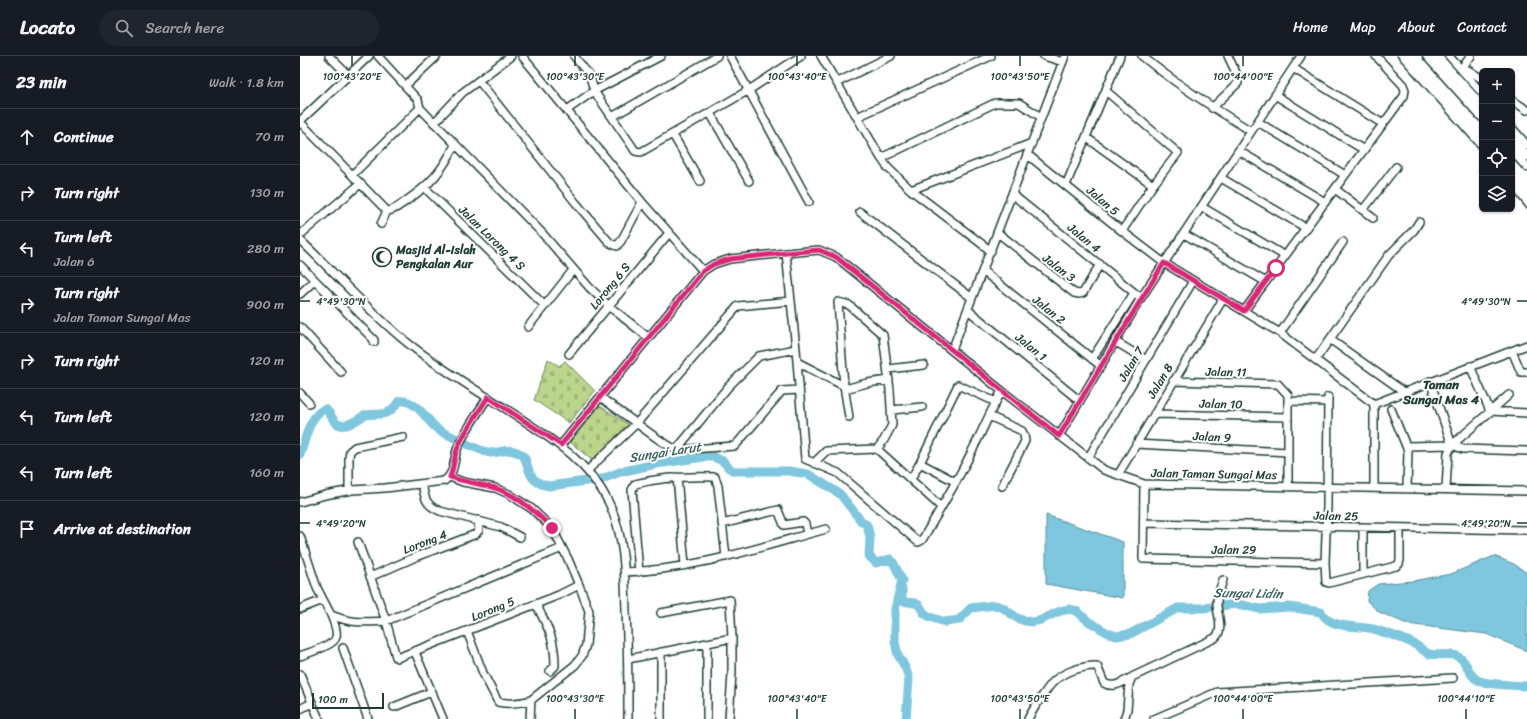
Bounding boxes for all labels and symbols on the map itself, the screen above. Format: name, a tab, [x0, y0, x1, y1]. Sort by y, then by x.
text: 100°43'20"E	[323, 68, 383, 86]
text: 100°43'30"E	[546, 68, 606, 86]
text: 100°43'40"E	[768, 68, 828, 86]
text: 100°43'50"E	[991, 68, 1051, 86]
text: 100°44'00"E	[1213, 68, 1274, 86]
street label: Jalan 5	[1081, 180, 1125, 222]
street label: Jalan Lorong 4 S	[452, 199, 531, 276]
street label: Jalan 4	[1061, 217, 1106, 259]
place label: Masjid Al-Islah Pengkalan Aur	[395, 239, 477, 275]
mosque icon: Masjid Al-Islah Pengkalan Aur	[371, 246, 393, 268]
street label: Jalan 3	[1037, 247, 1081, 288]
street label: Lorong 6 S	[584, 257, 636, 315]
route start	[1267, 259, 1285, 277]
street label: Jalan 2	[1027, 289, 1071, 330]
text: 4°49'30"N	[316, 293, 366, 311]
text: 4°49'30"N	[1461, 293, 1511, 311]
street label: Jalan 1	[1009, 327, 1052, 367]
street label: Jalan 7	[1111, 341, 1151, 387]
street label: Jalan 8	[1140, 359, 1179, 404]
street label: Jalan 11	[1204, 361, 1247, 383]
district label: Taman Sungai Mas 4	[1402, 373, 1480, 411]
street label: Jalan 10	[1198, 393, 1243, 415]
street label: Jalan 9	[1191, 425, 1232, 449]
water label: Sungai Larut	[627, 435, 704, 469]
street label: Jalan Taman Sungai Mas	[1150, 462, 1278, 486]
street label: Jalan 25	[1312, 505, 1359, 527]
text: 4°49'20"N	[316, 515, 366, 533]
text: 4°49'20"N	[1461, 515, 1511, 533]
route end	[543, 519, 561, 537]
street label: Lorong 4	[400, 523, 451, 560]
street label: Jalan 29	[1211, 539, 1256, 561]
water label: Sungai Lidin	[1213, 581, 1285, 605]
street label: Lorong 5	[468, 590, 518, 628]
text: 100°43'30"E	[546, 690, 606, 708]
text: 100°43'40"E	[768, 690, 828, 708]
text: 100°43'50"E	[991, 690, 1051, 708]
text: 100°44'00"E	[1213, 690, 1274, 708]
text: 100°44'10"E	[1437, 690, 1496, 708]
scale bar	[312, 691, 384, 710]

